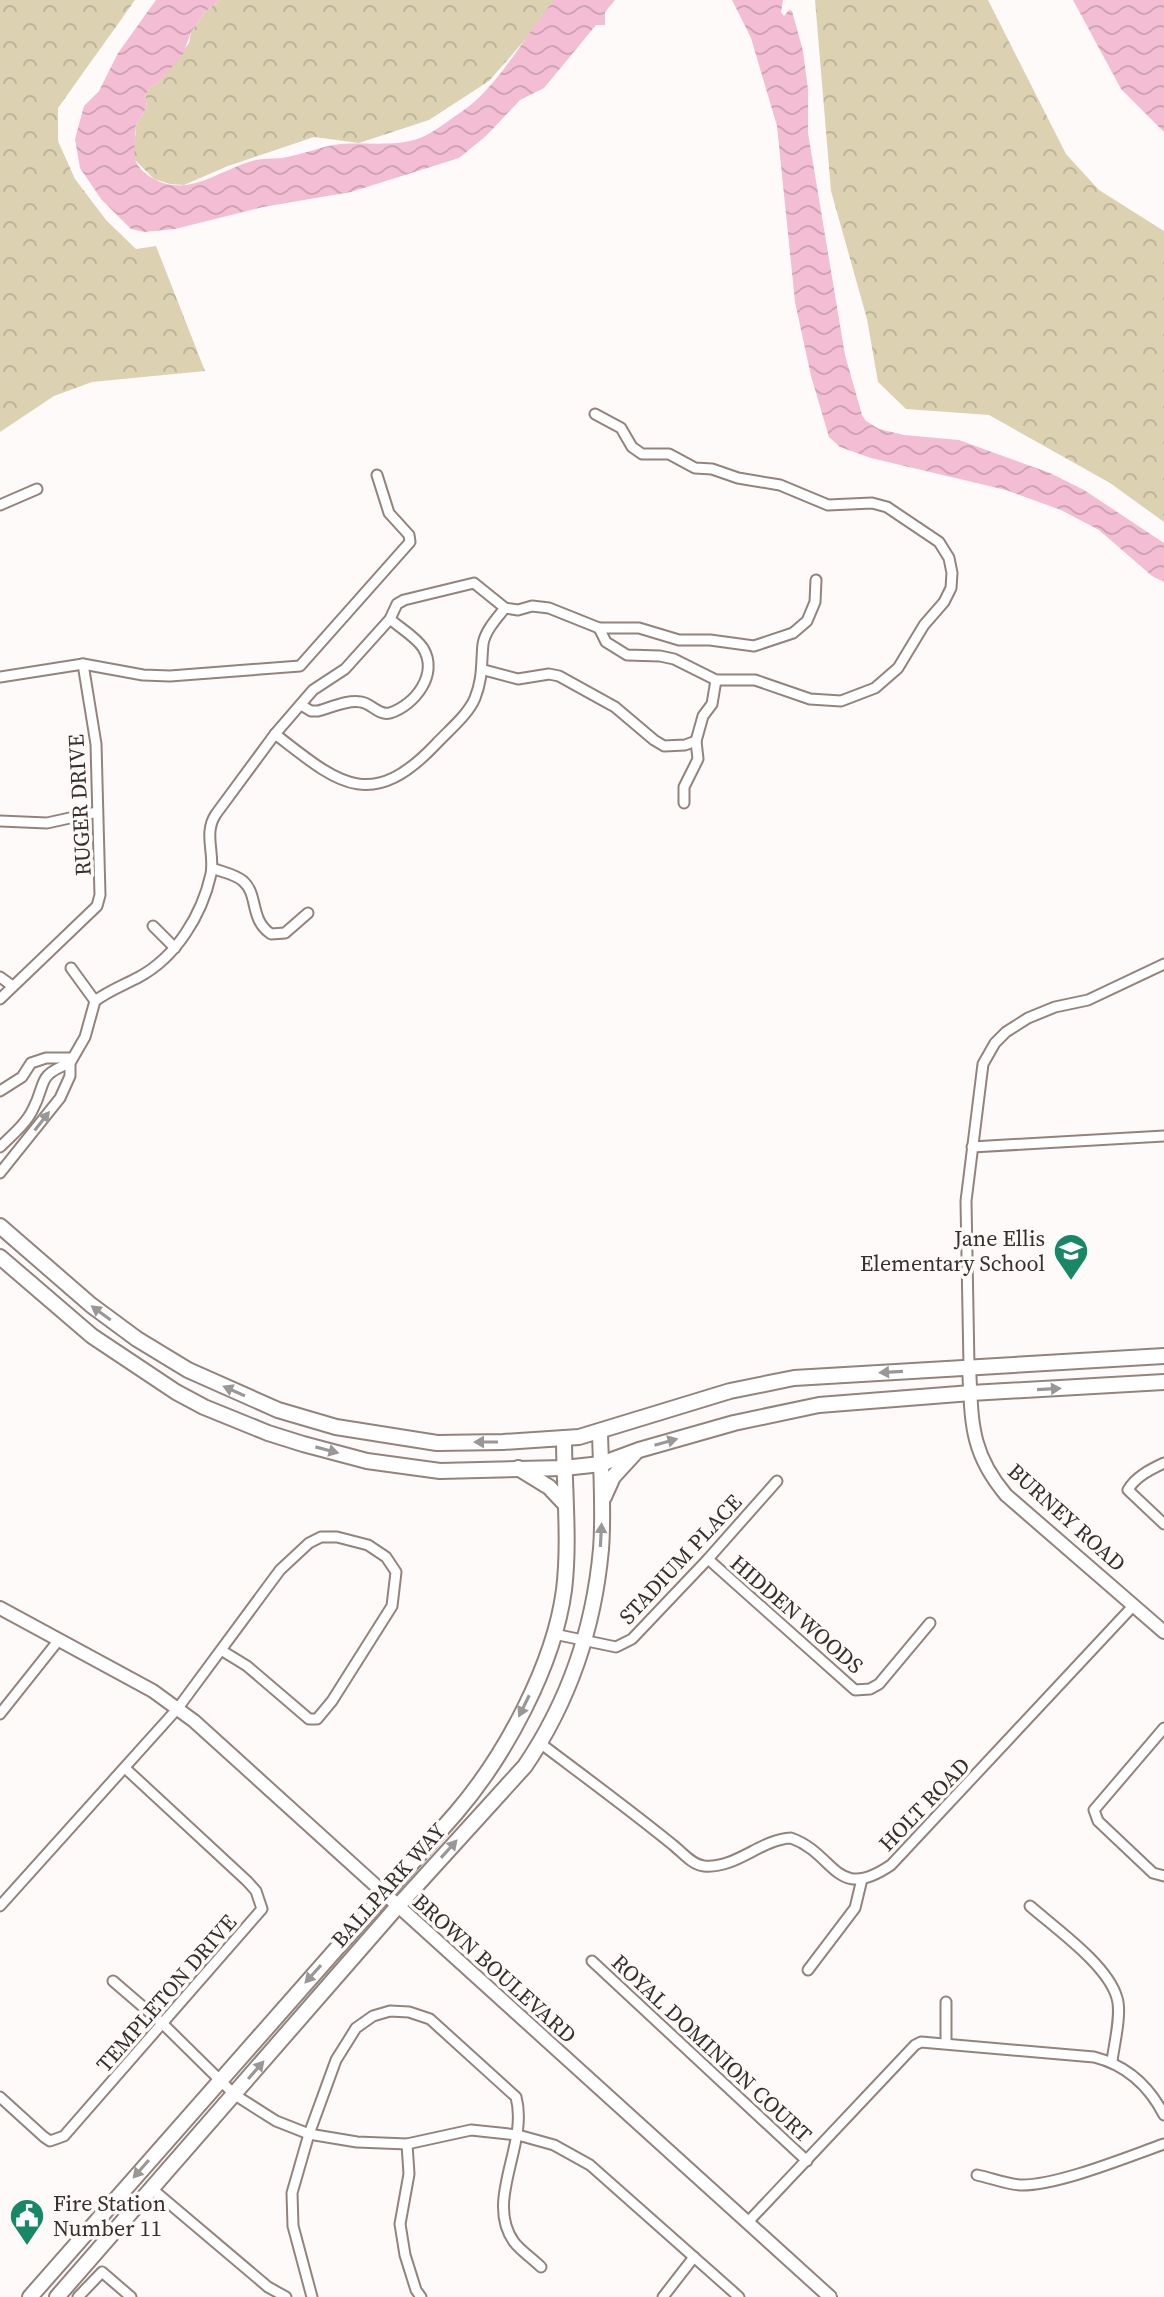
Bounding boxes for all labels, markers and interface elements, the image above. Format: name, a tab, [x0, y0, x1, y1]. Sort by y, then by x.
street label: RUGER DRIVE	[60, 733, 98, 877]
one-way arrow	[34, 1111, 50, 1131]
place label: Jane Ellis Elementary School	[860, 1223, 1045, 1278]
school or university icon: Jane Ellis Elementary School	[1052, 1232, 1090, 1282]
one-way arrow	[91, 1305, 112, 1321]
one-way arrow	[878, 1365, 903, 1378]
one-way arrow	[1037, 1382, 1062, 1395]
one-way arrow	[222, 1384, 245, 1398]
one-way arrow	[655, 1435, 679, 1448]
one-way arrow	[473, 1436, 498, 1448]
one-way arrow	[314, 1445, 339, 1457]
street label: BURNEY ROAD	[1002, 1456, 1132, 1578]
street label: STADIUM PLACE	[612, 1487, 748, 1631]
one-way arrow	[595, 1522, 608, 1547]
street label: HIDDEN WOODS	[724, 1548, 870, 1680]
one-way arrow	[517, 1694, 531, 1717]
street label: HOLT ROAD	[872, 1751, 976, 1857]
street label: BALLPARK WAY	[324, 1816, 452, 1954]
one-way arrow	[440, 1840, 458, 1859]
street label: BROWN BOULEVARD	[407, 1886, 583, 2050]
street label: TEMPLETON DRIVE	[89, 1908, 243, 2078]
street label: ROYAL DOMINION COURT	[605, 1947, 819, 2149]
one-way arrow	[305, 1964, 322, 1984]
one-way arrow	[247, 2060, 264, 2080]
one-way arrow	[132, 2159, 150, 2178]
place label: Fire Station Number 11	[53, 2188, 166, 2243]
public building icon: Fire Station Number 11	[8, 2197, 46, 2247]

